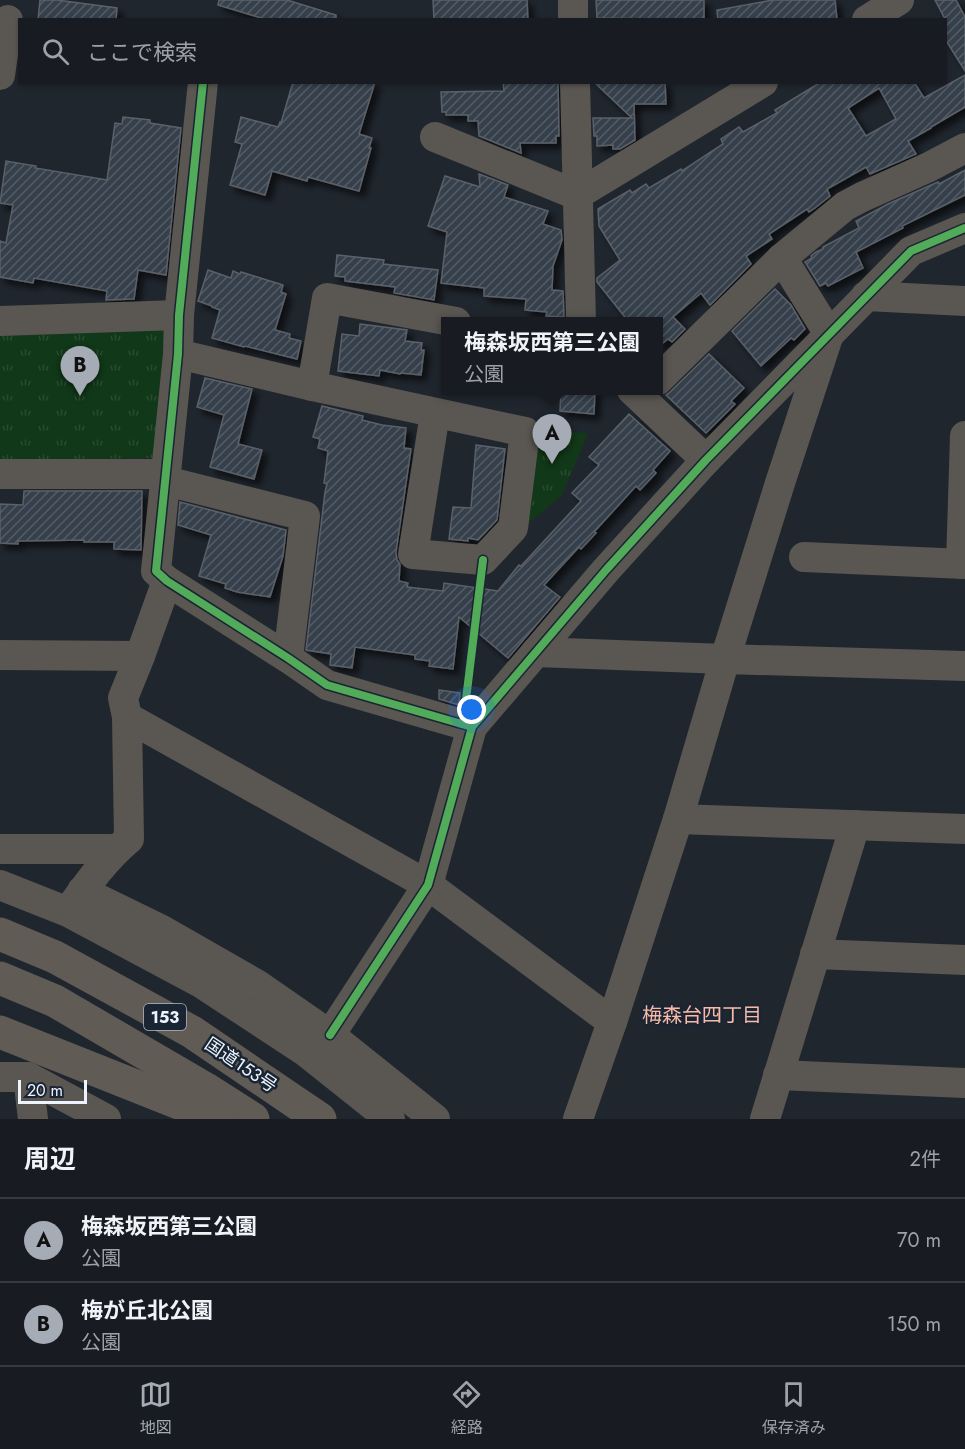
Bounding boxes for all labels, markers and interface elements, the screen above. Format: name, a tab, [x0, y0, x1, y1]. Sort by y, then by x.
search box	[18, 18, 947, 84]
icon: search	[39, 35, 72, 68]
text: ここで検索	[87, 36, 197, 68]
popup	[441, 317, 663, 395]
text: 梅森坂西第三公園	[464, 326, 640, 358]
pin: B	[60, 346, 100, 396]
text: 公園	[464, 360, 504, 389]
pin: A	[532, 414, 572, 464]
your location	[457, 695, 486, 724]
district label: 梅森台四丁目	[642, 1001, 762, 1030]
road number: 153	[144, 1004, 186, 1030]
street label: 国道153号	[200, 1031, 282, 1099]
scale bar	[18, 1077, 87, 1104]
text: 20 m	[27, 1079, 63, 1102]
text: 周辺	[24, 1140, 76, 1178]
text: 2件	[910, 1145, 941, 1174]
text: 梅森坂西第三公園	[81, 1210, 257, 1242]
text: A	[36, 1226, 51, 1255]
text: 70 m	[897, 1226, 941, 1255]
text: 公園	[81, 1244, 121, 1273]
text: 梅が丘北公園	[81, 1294, 213, 1326]
text: B	[37, 1310, 50, 1339]
text: 150 m	[887, 1310, 941, 1339]
text: 公園	[81, 1328, 121, 1357]
tab: 地図	[139, 1378, 172, 1439]
tab: 経路	[450, 1378, 483, 1439]
tab: 保存済み	[762, 1378, 826, 1439]

